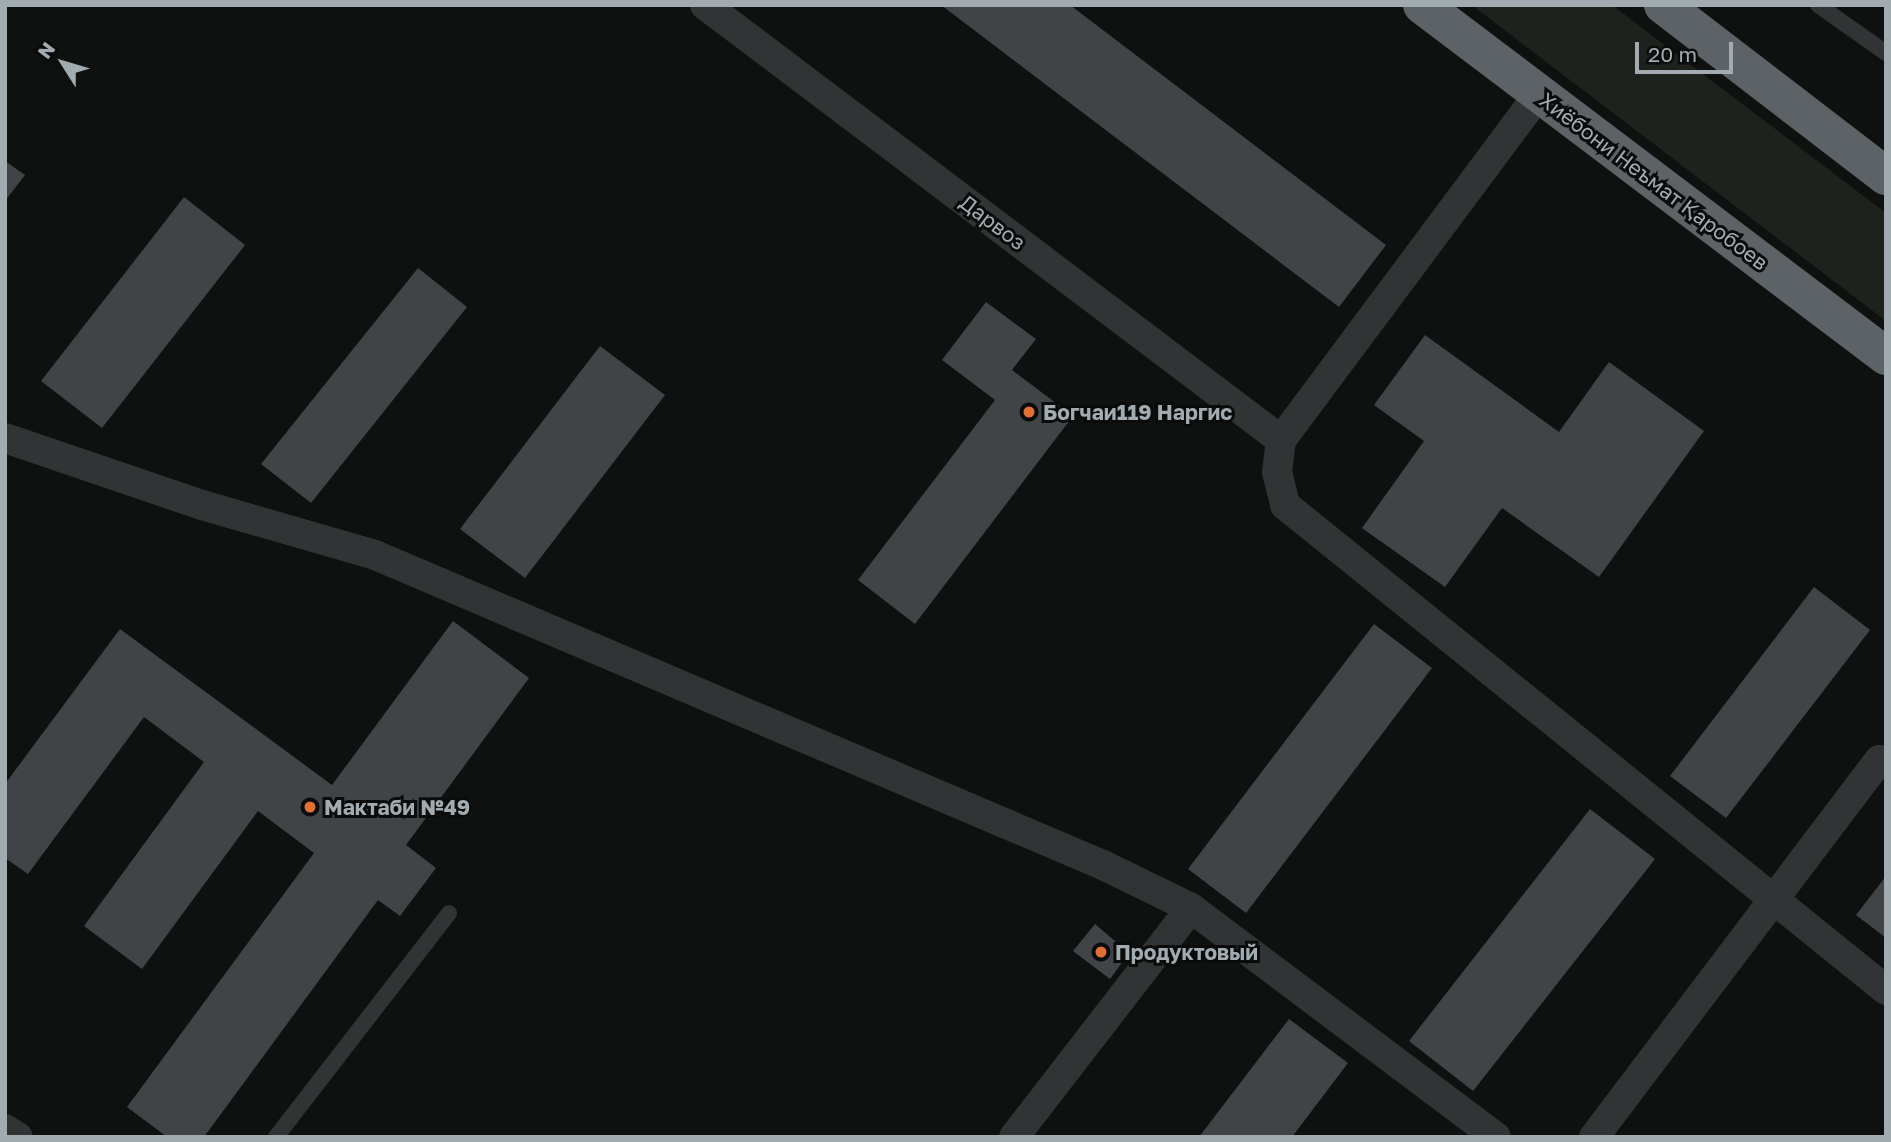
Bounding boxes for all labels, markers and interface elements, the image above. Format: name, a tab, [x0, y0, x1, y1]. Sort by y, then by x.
north arrow	[28, 28, 98, 98]
scale bar	[1639, 28, 1737, 72]
text: N	[32, 37, 59, 63]
text: 20 m	[1648, 41, 1697, 67]
street label: Хиёбони Неъмат Қаробоев	[1535, 87, 1773, 275]
street label: Дарвоз	[955, 189, 1031, 255]
place label: Богчаи119 Наргис	[1043, 399, 1232, 425]
marker: Богчаи119 Наргис	[1021, 404, 1037, 420]
place label: Мактаби №49	[324, 794, 470, 820]
marker: Мактаби №49	[302, 799, 318, 815]
place label: Продуктовый	[1115, 939, 1258, 965]
marker: Продуктовый	[1093, 944, 1109, 960]

